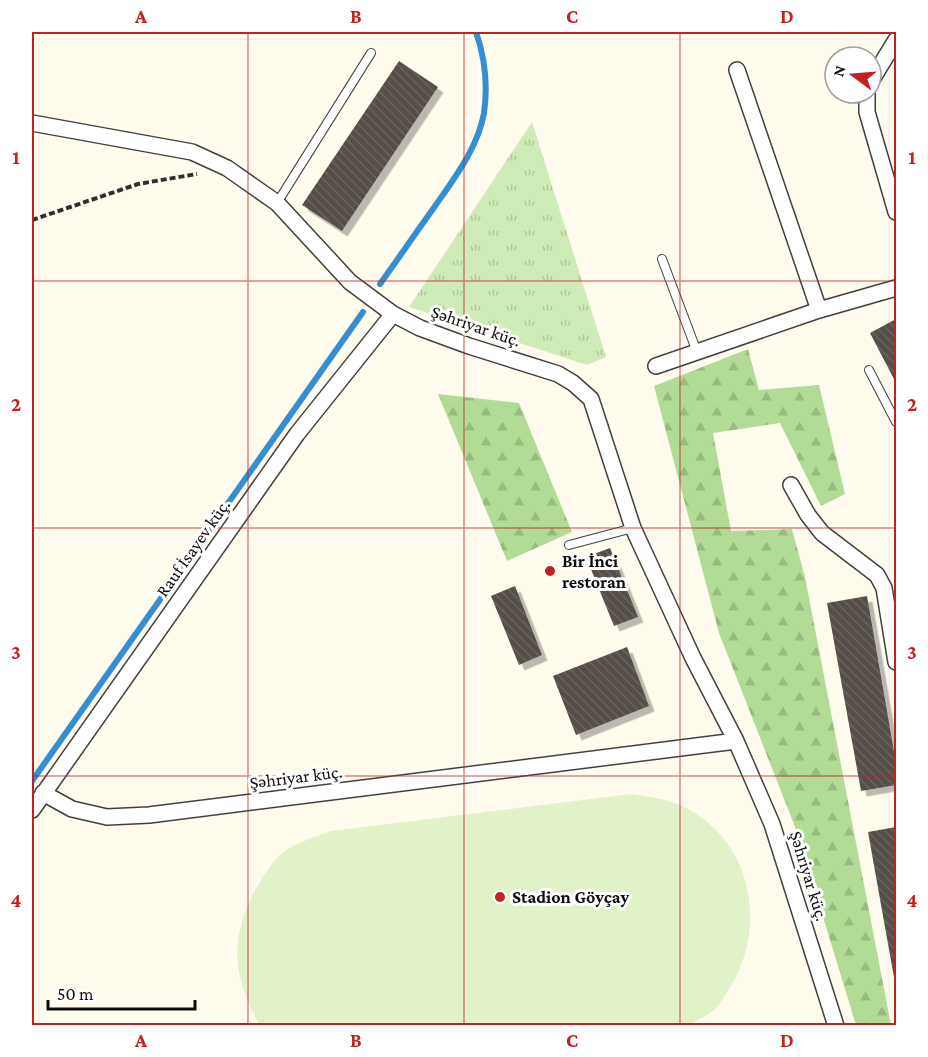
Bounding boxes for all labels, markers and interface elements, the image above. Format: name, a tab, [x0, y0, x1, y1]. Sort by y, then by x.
text: A	[134, 5, 148, 27]
text: B	[350, 5, 362, 27]
text: C	[566, 5, 578, 27]
text: D	[780, 5, 794, 27]
north arrow	[823, 45, 883, 105]
text: N	[829, 63, 849, 79]
text: 1	[12, 146, 20, 168]
text: 1	[908, 146, 916, 168]
street label: Şəhriyar küç.	[429, 301, 523, 351]
text: 2	[11, 393, 21, 415]
text: 2	[907, 393, 917, 415]
street label: Rauf İsayev küç.	[152, 495, 234, 601]
place label: Bir İnci restoran	[562, 551, 627, 592]
marker: Bir İnci restoran	[543, 564, 557, 578]
text: 3	[11, 641, 21, 663]
text: 3	[907, 641, 917, 663]
street label: Şəhriyar küç.	[249, 761, 343, 793]
street label: Şəhriyar küç.	[786, 829, 832, 923]
place label: Stadion Göyçay	[512, 887, 629, 907]
text: 4	[11, 889, 22, 911]
text: 4	[907, 889, 918, 911]
marker: Stadion Göyçay	[493, 890, 507, 904]
scale bar	[48, 973, 195, 1011]
text: 50 m	[57, 984, 94, 1004]
text: A	[134, 1029, 148, 1051]
text: B	[350, 1029, 362, 1051]
text: C	[566, 1029, 578, 1051]
text: D	[780, 1029, 794, 1051]

